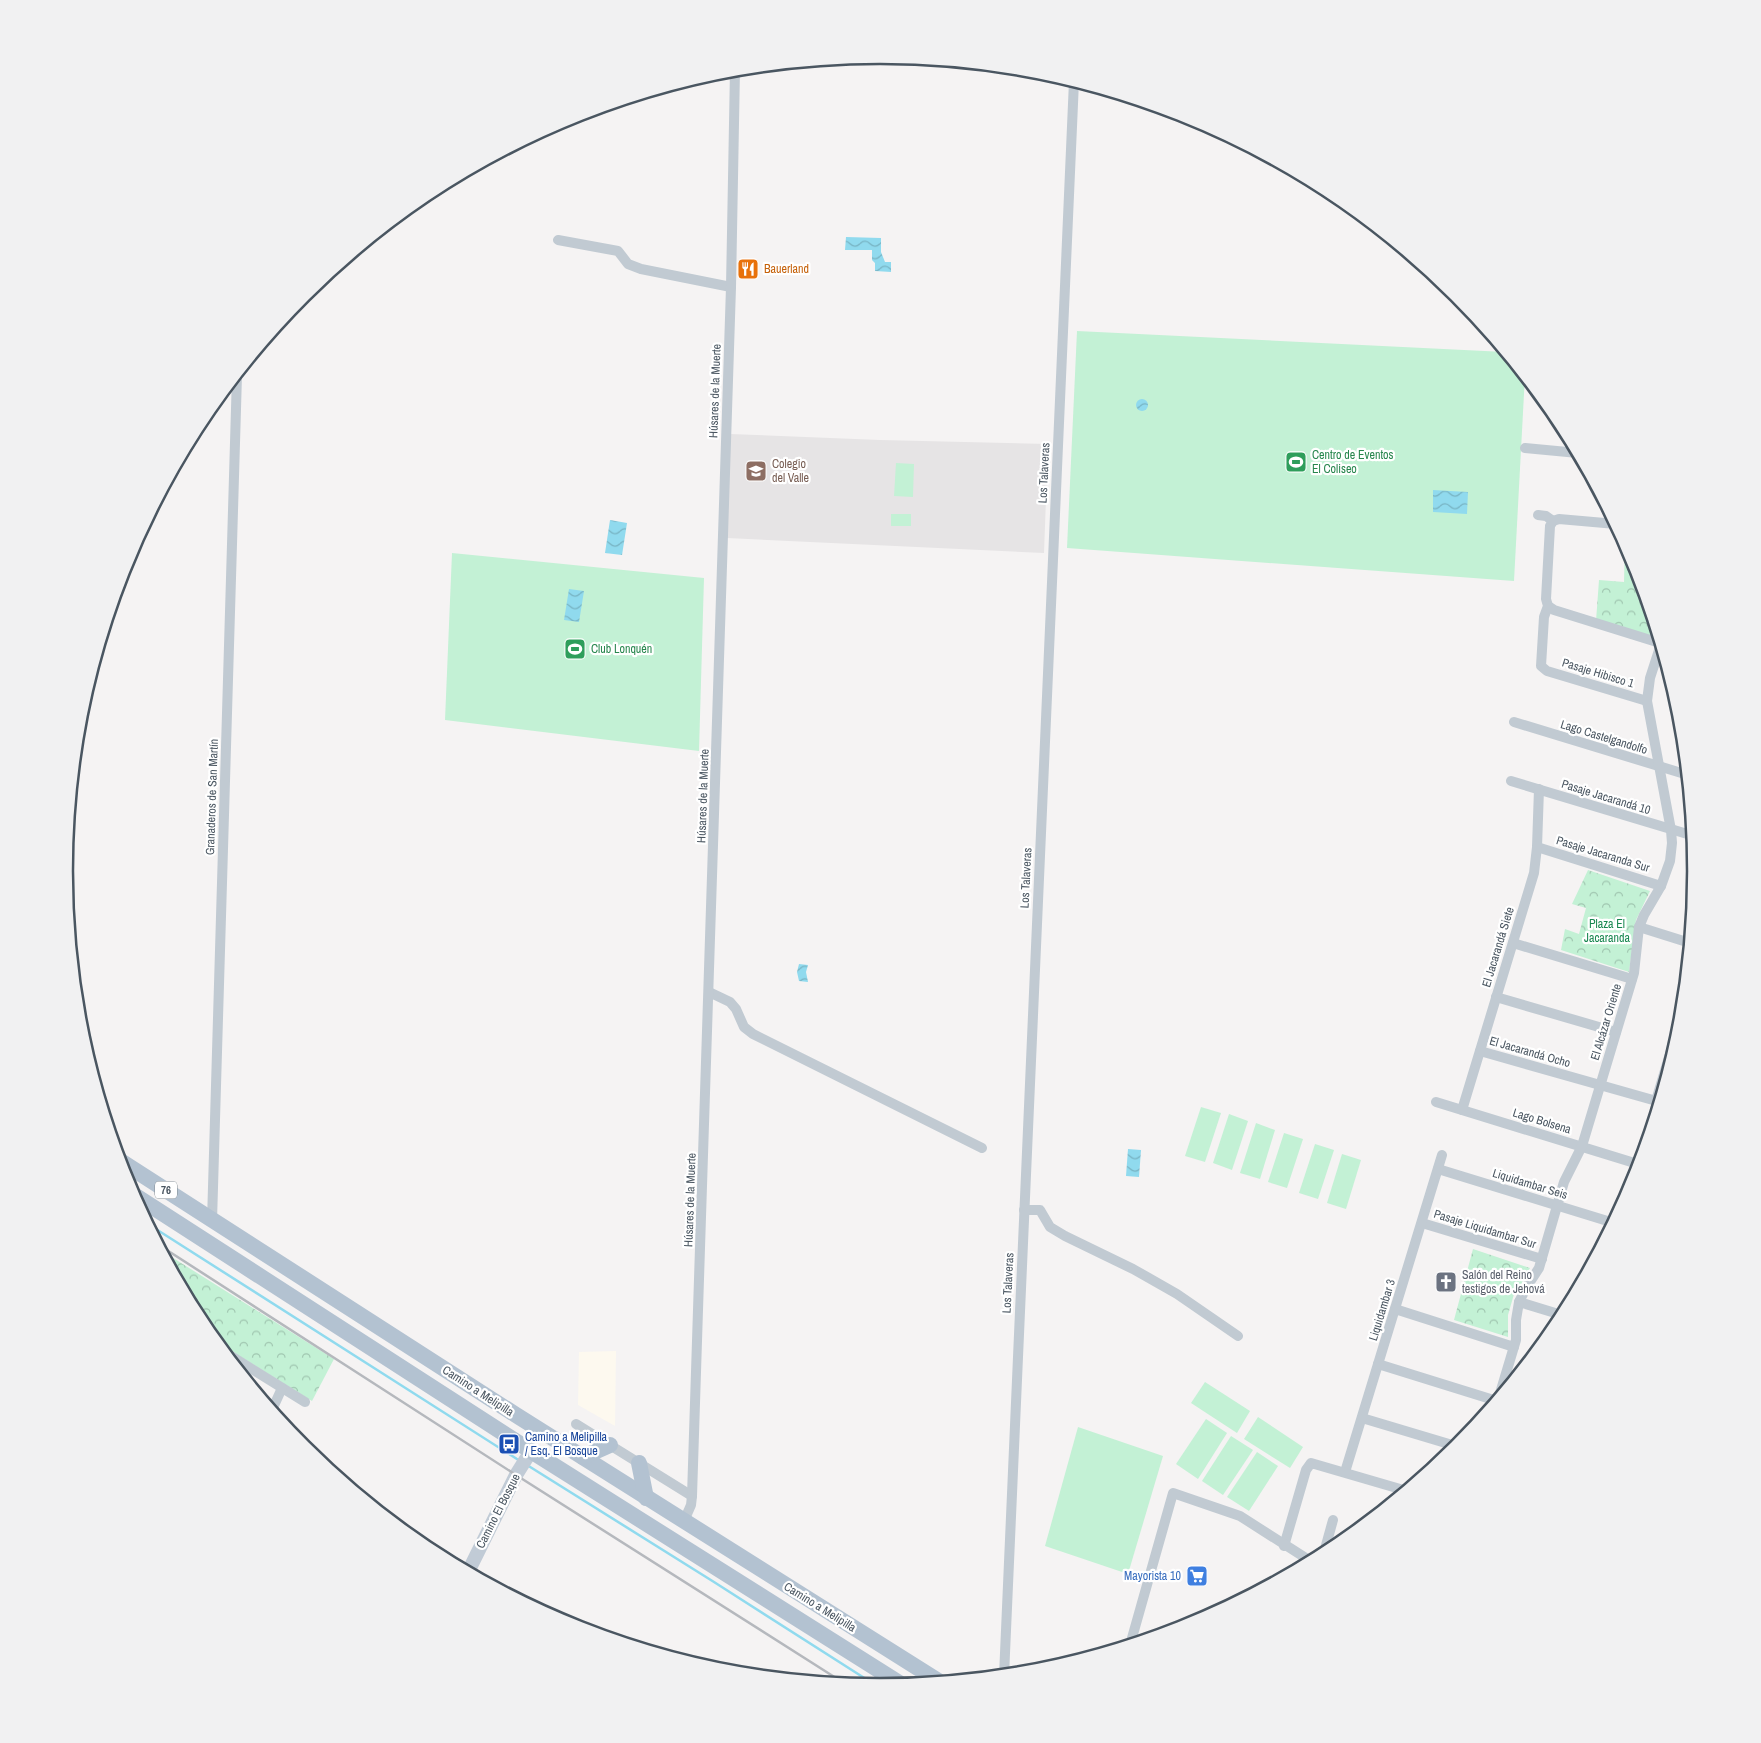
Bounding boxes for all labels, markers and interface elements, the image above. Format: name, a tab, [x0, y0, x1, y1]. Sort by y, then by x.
restaurant icon: Bauerland	[736, 257, 760, 281]
place label: Bauerland	[764, 261, 809, 277]
street label: Húsares de la Muerte	[705, 344, 725, 438]
street label: Los Talaveras	[1034, 442, 1054, 504]
place label: Centro de Eventos El Coliseo	[1312, 447, 1394, 477]
sports icon: Centro de Eventos El Coliseo	[1284, 450, 1308, 474]
place label: Colegio del Valle	[772, 456, 809, 486]
school or university icon: Colegio del Valle	[744, 459, 768, 483]
sports icon: Club Lonquén	[563, 637, 587, 661]
place label: Club Lonquén	[591, 641, 652, 657]
street label: Pasaje Hibisco 1	[1560, 654, 1636, 692]
street label: Lago Castelgandolfo	[1559, 716, 1649, 758]
street label: Granaderos de San Martín	[202, 738, 222, 856]
street label: Húsares de la Muerte	[693, 749, 713, 843]
street label: Pasaje Jacarandá 10	[1559, 776, 1653, 818]
street label: Pasaje Jacaranda Sur	[1554, 832, 1652, 876]
street label: Los Talaveras	[1016, 847, 1036, 909]
street label: El Jacarandá Siete	[1478, 905, 1518, 989]
park label: Plaza El Jacaranda	[1584, 916, 1630, 946]
street label: El Alcázar Oriente	[1587, 982, 1625, 1062]
street label: El Jacarandá Ocho	[1488, 1033, 1572, 1071]
street label: Lago Bolsena	[1511, 1105, 1574, 1138]
street label: Húsares de la Muerte	[680, 1153, 700, 1247]
street label: Liquidambar Seis	[1491, 1165, 1570, 1203]
road number: 76	[155, 1182, 177, 1198]
street label: Pasaje Liquidambar Sur	[1432, 1206, 1539, 1252]
street label: Los Talaveras	[998, 1252, 1018, 1314]
place label: Salón del Reino testigos de Jehová	[1462, 1267, 1545, 1297]
church icon: Salón del Reino testigos de Jehová	[1434, 1270, 1458, 1294]
street label: Liquidambar 3	[1365, 1277, 1399, 1343]
street label: Camino a Melipilla	[439, 1362, 517, 1420]
place label: Camino a Melipilla / Esq. El Bosque	[525, 1429, 608, 1459]
bus stop icon: Camino a Melipilla / Esq. El Bosque	[497, 1432, 521, 1456]
street label: Camino El Bosque	[472, 1471, 524, 1551]
supermarket icon: Mayorista 10	[1185, 1564, 1209, 1588]
place label: Mayorista 10	[1124, 1568, 1181, 1584]
street label: Camino a Melipilla	[781, 1578, 859, 1636]

